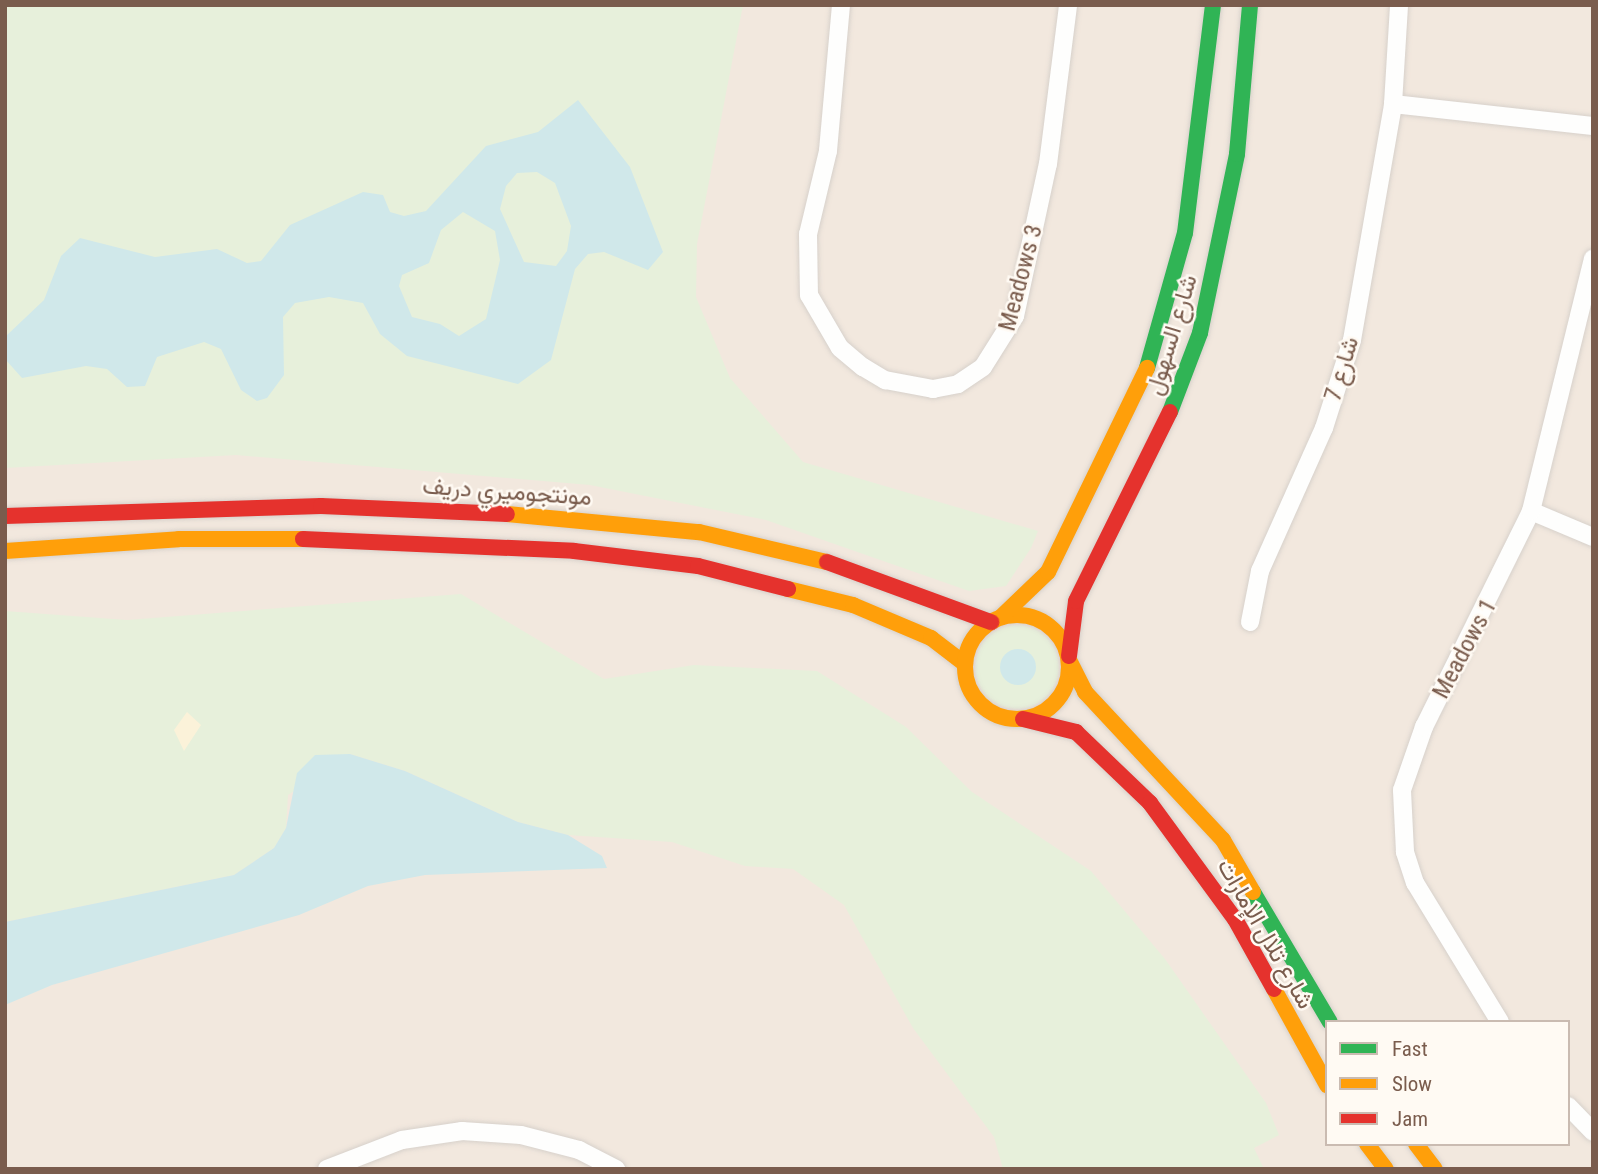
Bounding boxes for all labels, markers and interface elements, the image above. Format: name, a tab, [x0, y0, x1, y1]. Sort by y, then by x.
street label: Meadows 3	[993, 222, 1049, 334]
street label: شارع السهول	[1140, 271, 1204, 399]
street label: شارع 7	[1319, 333, 1365, 405]
street label: مونتجوميري دريف	[421, 472, 593, 512]
street label: Meadows 1	[1427, 594, 1503, 704]
street label: شارع تلال الإمارات	[1210, 854, 1320, 1014]
legend	[1325, 1020, 1570, 1146]
text: Fast	[1392, 1037, 1428, 1061]
text: Slow	[1392, 1072, 1432, 1096]
text: Jam	[1392, 1107, 1428, 1131]

